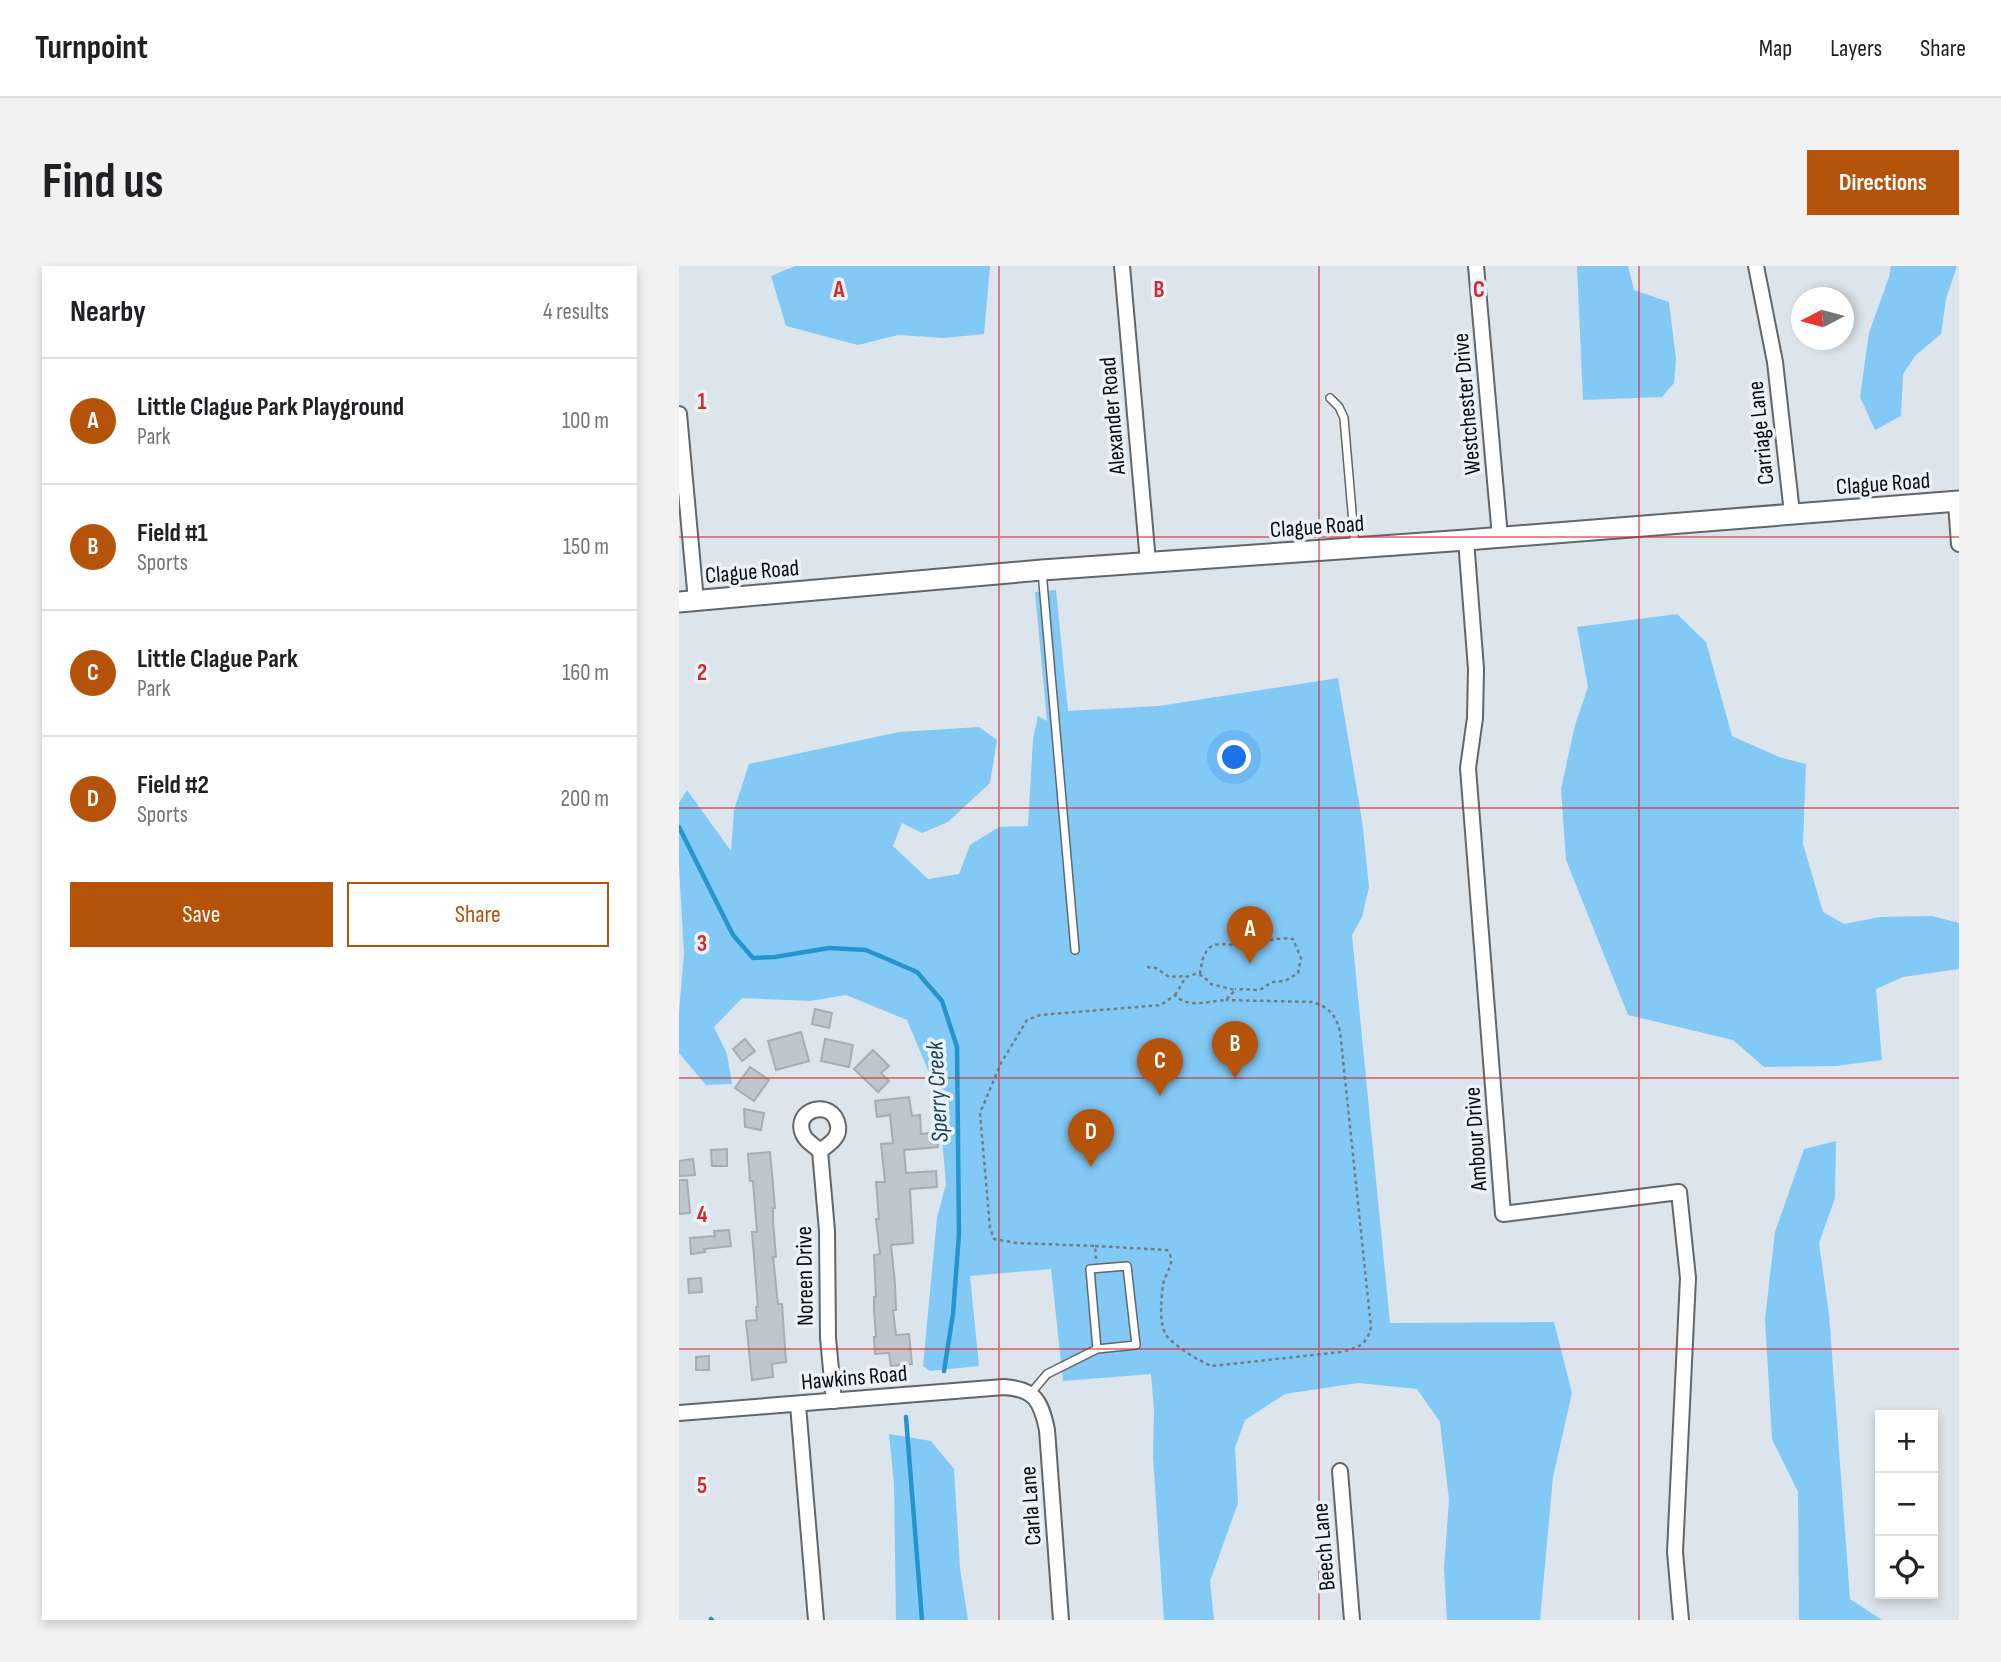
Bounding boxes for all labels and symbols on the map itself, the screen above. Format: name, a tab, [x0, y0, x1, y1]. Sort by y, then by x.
text: A	[833, 276, 846, 304]
text: B	[1154, 276, 1165, 304]
text: C	[1473, 276, 1485, 304]
north arrow	[1791, 287, 1854, 350]
street label: Westchester Drive	[1447, 332, 1487, 476]
street label: Alexander Road	[1094, 356, 1132, 477]
street label: Carriage Lane	[1742, 380, 1780, 486]
text: 1	[697, 388, 707, 416]
street label: Clague Road	[1835, 467, 1931, 501]
street label: Clague Road	[1269, 510, 1365, 544]
street label: Clague Road	[704, 554, 800, 590]
text: 2	[697, 659, 707, 687]
your location	[1217, 740, 1251, 774]
pin: A	[1227, 906, 1273, 964]
text: 3	[697, 930, 707, 958]
pin: B	[1212, 1021, 1258, 1079]
pin: C	[1137, 1038, 1183, 1096]
water label: Sperry Creek	[920, 1040, 955, 1143]
street label: Ambour Drive	[1458, 1086, 1494, 1193]
pin: D	[1068, 1109, 1114, 1167]
text: 4	[697, 1201, 708, 1229]
street label: Noreen Drive	[790, 1226, 820, 1326]
street label: Hawkins Road	[800, 1359, 908, 1397]
street label: Carla Lane	[1014, 1465, 1048, 1547]
text: 5	[697, 1472, 707, 1500]
street label: Beech Lane	[1306, 1502, 1342, 1592]

